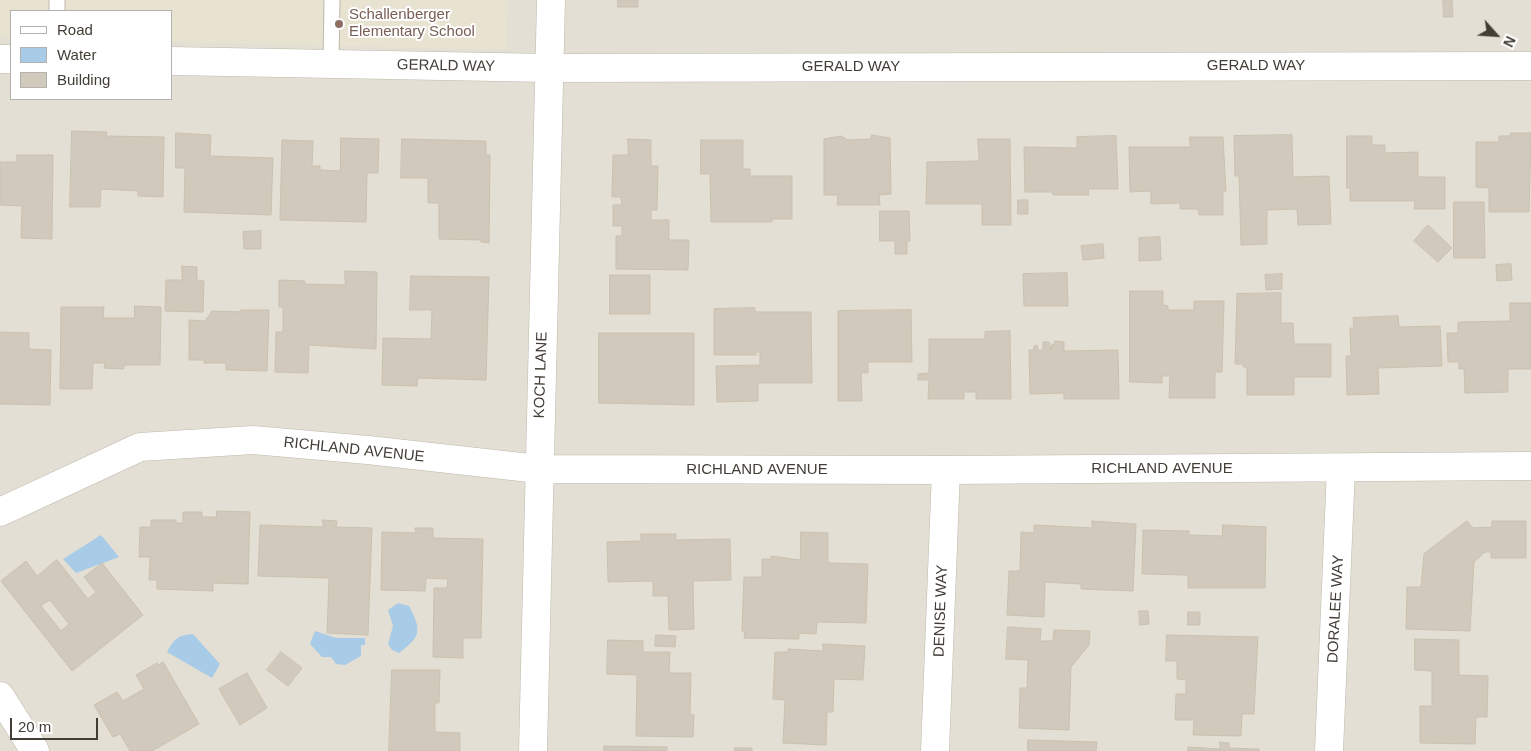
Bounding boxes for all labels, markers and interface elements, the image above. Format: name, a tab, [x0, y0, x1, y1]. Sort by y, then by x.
place label: Schallenberger Elementary School	[349, 6, 475, 41]
legend	[10, 10, 172, 100]
north arrow	[1471, 10, 1521, 60]
marker: Schallenberger Elementary School	[333, 18, 345, 30]
text: Road	[57, 21, 93, 38]
text: N	[1500, 34, 1519, 50]
text: Water	[57, 46, 96, 63]
street label: GERALD WAY	[397, 56, 495, 76]
street label: GERALD WAY	[1207, 57, 1305, 75]
street label: GERALD WAY	[802, 58, 900, 76]
text: Building	[57, 71, 110, 88]
street label: KOCH LANE	[530, 331, 552, 419]
street label: RICHLAND AVENUE	[283, 434, 425, 466]
street label: RICHLAND AVENUE	[1091, 460, 1233, 478]
street label: RICHLAND AVENUE	[686, 461, 828, 479]
street label: DORALEE WAY	[1324, 554, 1348, 664]
street label: DENISE WAY	[930, 564, 952, 658]
scale bar	[12, 708, 100, 740]
text: 20 m	[18, 718, 51, 735]

